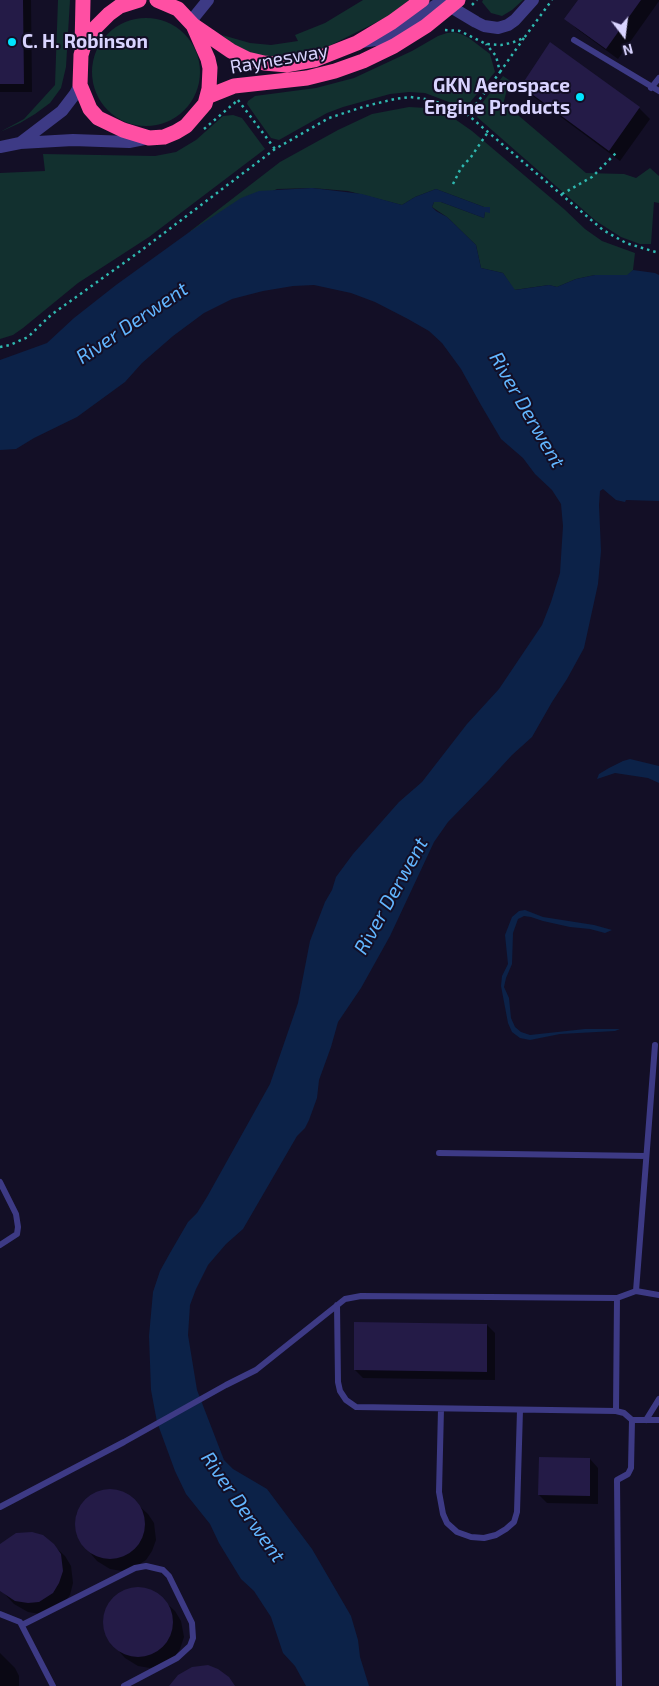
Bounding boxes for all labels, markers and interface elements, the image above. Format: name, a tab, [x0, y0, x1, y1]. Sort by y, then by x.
north arrow	[599, 10, 649, 60]
place label: C. H. Robinson	[22, 31, 148, 53]
marker: C. H. Robinson	[6, 36, 18, 48]
street label: Raynesway	[228, 39, 330, 79]
text: N	[621, 40, 635, 59]
place label: GKN Aerospace Engine Products	[424, 75, 570, 119]
marker: GKN Aerospace Engine Products	[574, 91, 586, 103]
water label: River Derwent	[71, 277, 193, 369]
water label: River Derwent	[484, 348, 570, 472]
water label: River Derwent	[349, 833, 433, 959]
water label: River Derwent	[196, 1447, 290, 1567]

